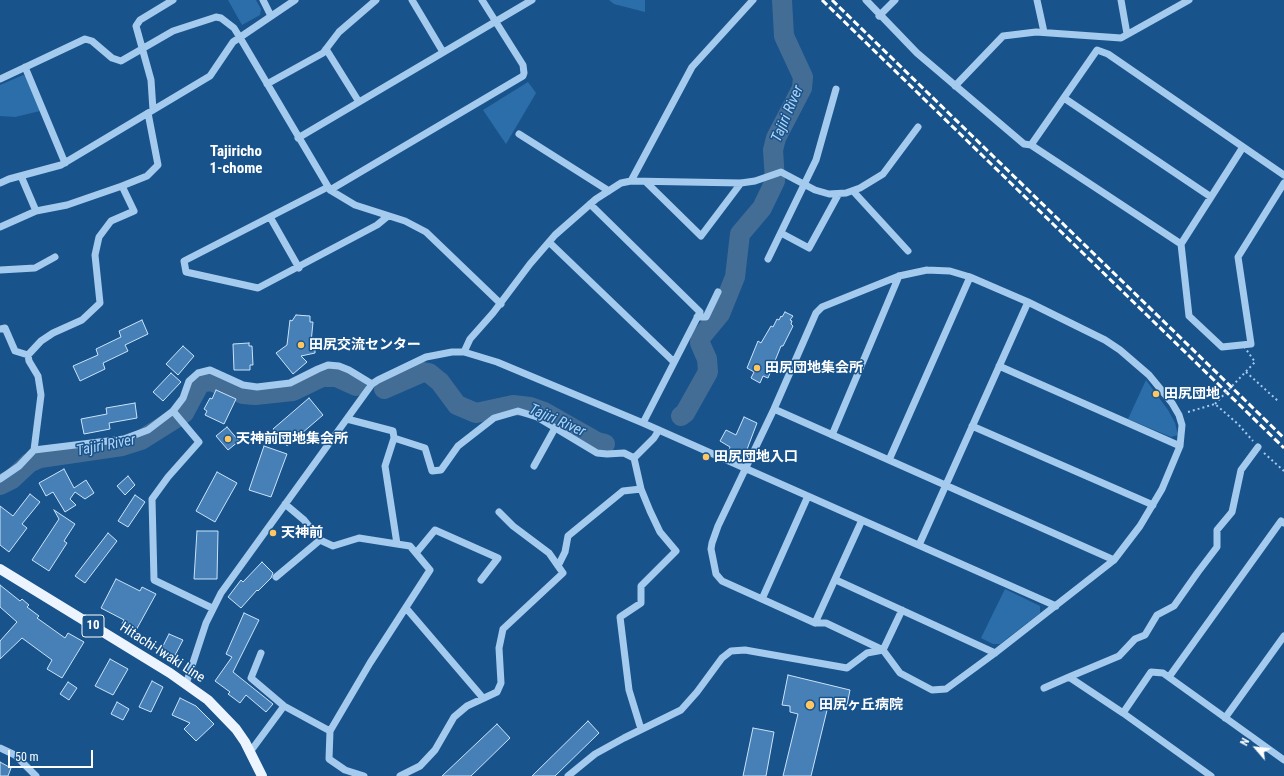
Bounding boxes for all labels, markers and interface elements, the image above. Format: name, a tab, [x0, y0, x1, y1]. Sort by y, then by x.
water label: Tajiri River	[768, 83, 808, 145]
district label: Tajiricho 1-chome	[209, 143, 263, 178]
place label: 田尻交流センター	[309, 337, 421, 353]
marker: 田尻交流センター	[296, 340, 306, 350]
place label: 田尻団地集会所	[765, 360, 863, 376]
marker: 田尻団地集会所	[752, 363, 762, 373]
place label: 田尻団地	[1164, 386, 1220, 402]
marker: 田尻団地	[1151, 389, 1161, 399]
water label: Tajiri River	[526, 401, 588, 441]
water label: Tajiri River	[75, 431, 137, 461]
place label: 天神前団地集会所	[236, 431, 348, 447]
marker: 天神前団地集会所	[223, 434, 233, 444]
place label: 田尻団地入口	[714, 449, 798, 465]
marker: 田尻団地入口	[701, 452, 711, 462]
place label: 天神前	[281, 525, 323, 541]
marker: 天神前	[268, 528, 278, 538]
road number: 10	[82, 615, 104, 637]
street label: Hitachi-Iwaki Line	[116, 619, 208, 687]
place label: 田尻ヶ丘病院	[819, 697, 903, 713]
marker: 田尻ヶ丘病院	[804, 699, 816, 711]
north arrow	[1236, 728, 1276, 768]
text: N	[1238, 736, 1252, 748]
scale bar	[10, 742, 95, 768]
text: 50 m	[15, 750, 39, 764]

